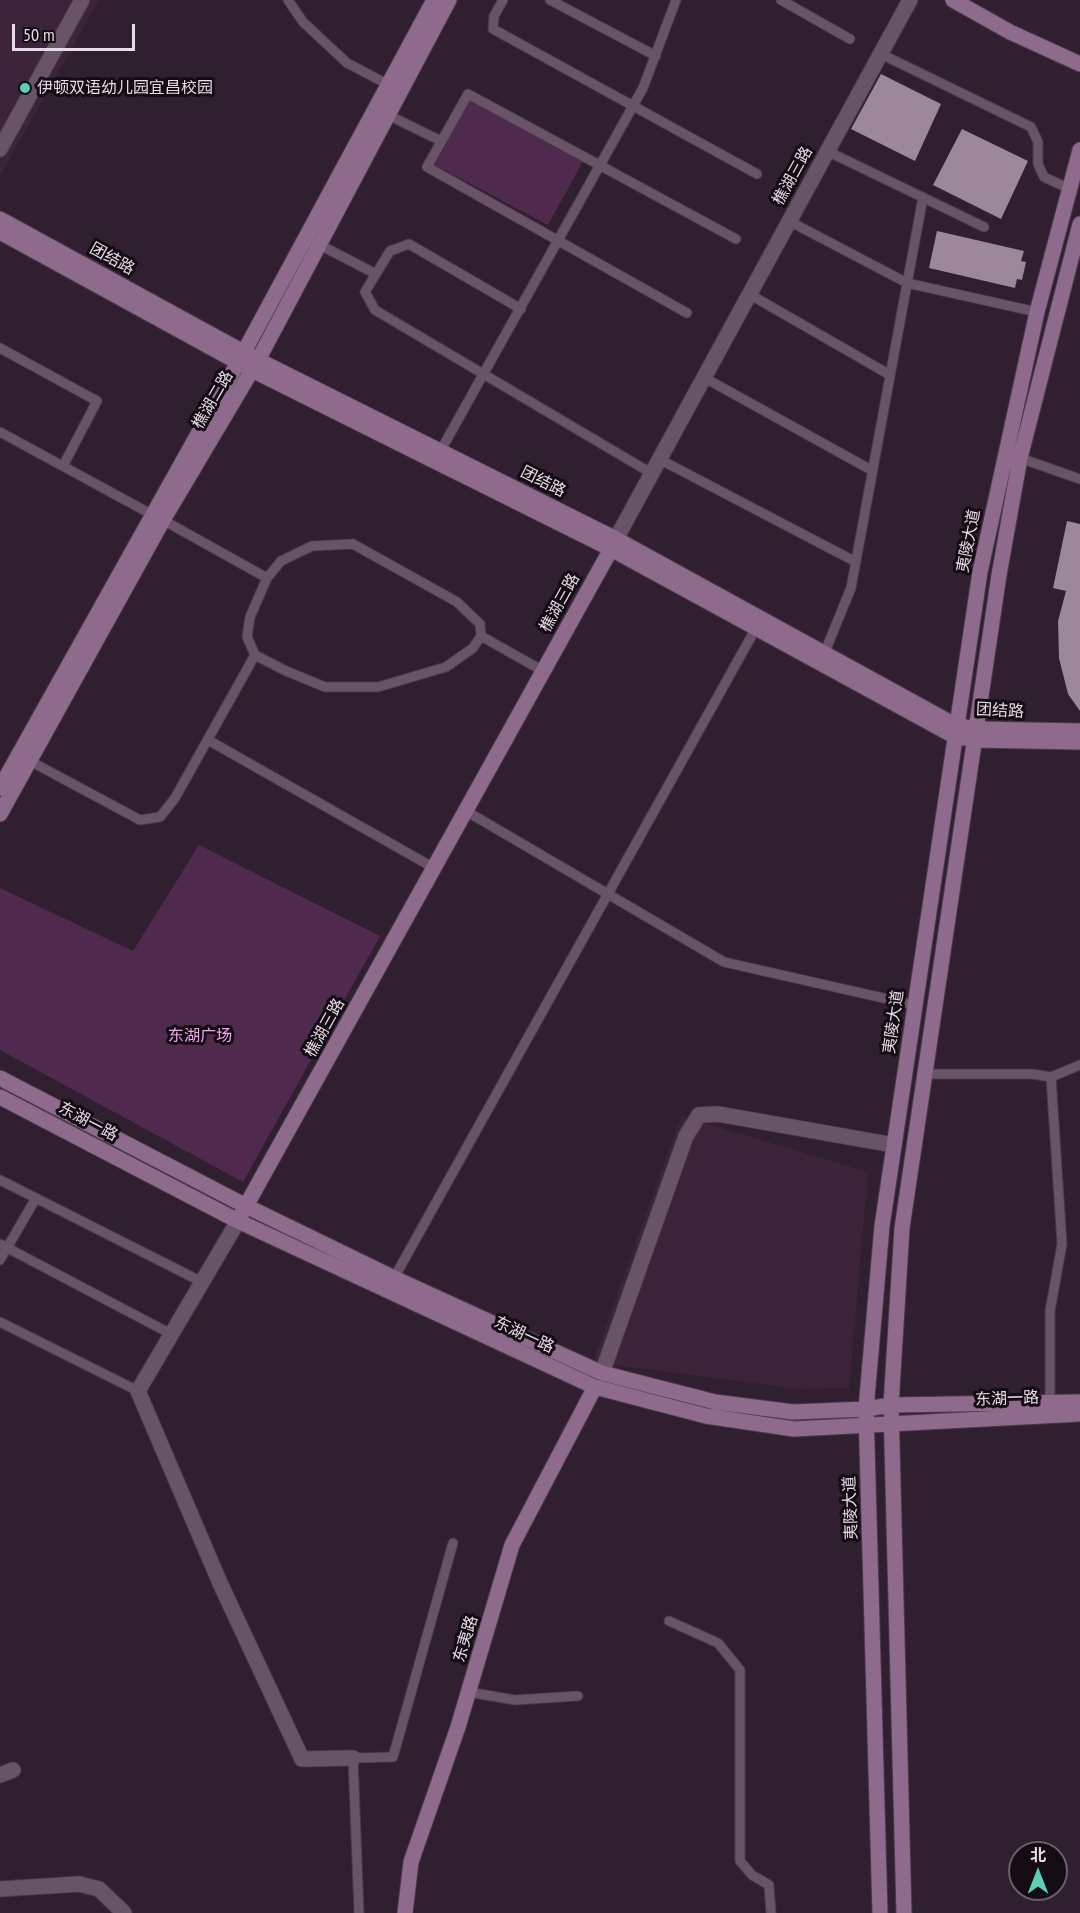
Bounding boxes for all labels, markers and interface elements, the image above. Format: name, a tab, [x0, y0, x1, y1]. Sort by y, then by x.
scale bar	[15, 12, 138, 50]
text: 50 m	[23, 23, 55, 46]
place label: 伊顿双语幼儿园宜昌校园	[37, 78, 213, 98]
marker: 伊顿双语幼儿园宜昌校园	[18, 81, 32, 95]
street label: 樵湖三路	[769, 143, 817, 209]
street label: 团结路	[86, 239, 138, 279]
street label: 樵湖二路	[189, 367, 237, 433]
street label: 团结路	[517, 463, 569, 501]
street label: 夷陵大道	[953, 508, 985, 574]
street label: 樵湖三路	[536, 570, 584, 636]
street label: 团结路	[976, 700, 1024, 722]
street label: 夷陵大道	[880, 989, 908, 1055]
street label: 樵湖三路	[301, 995, 349, 1061]
park label: 东湖广场	[168, 1026, 232, 1046]
street label: 东湖一路	[55, 1099, 121, 1145]
street label: 东湖一路	[491, 1313, 557, 1357]
street label: 东湖一路	[975, 1388, 1039, 1410]
street label: 夷陵大道	[840, 1476, 862, 1540]
street label: 东夷路	[450, 1613, 482, 1665]
north arrow	[1008, 1841, 1068, 1901]
text: 北	[1030, 1845, 1046, 1865]

